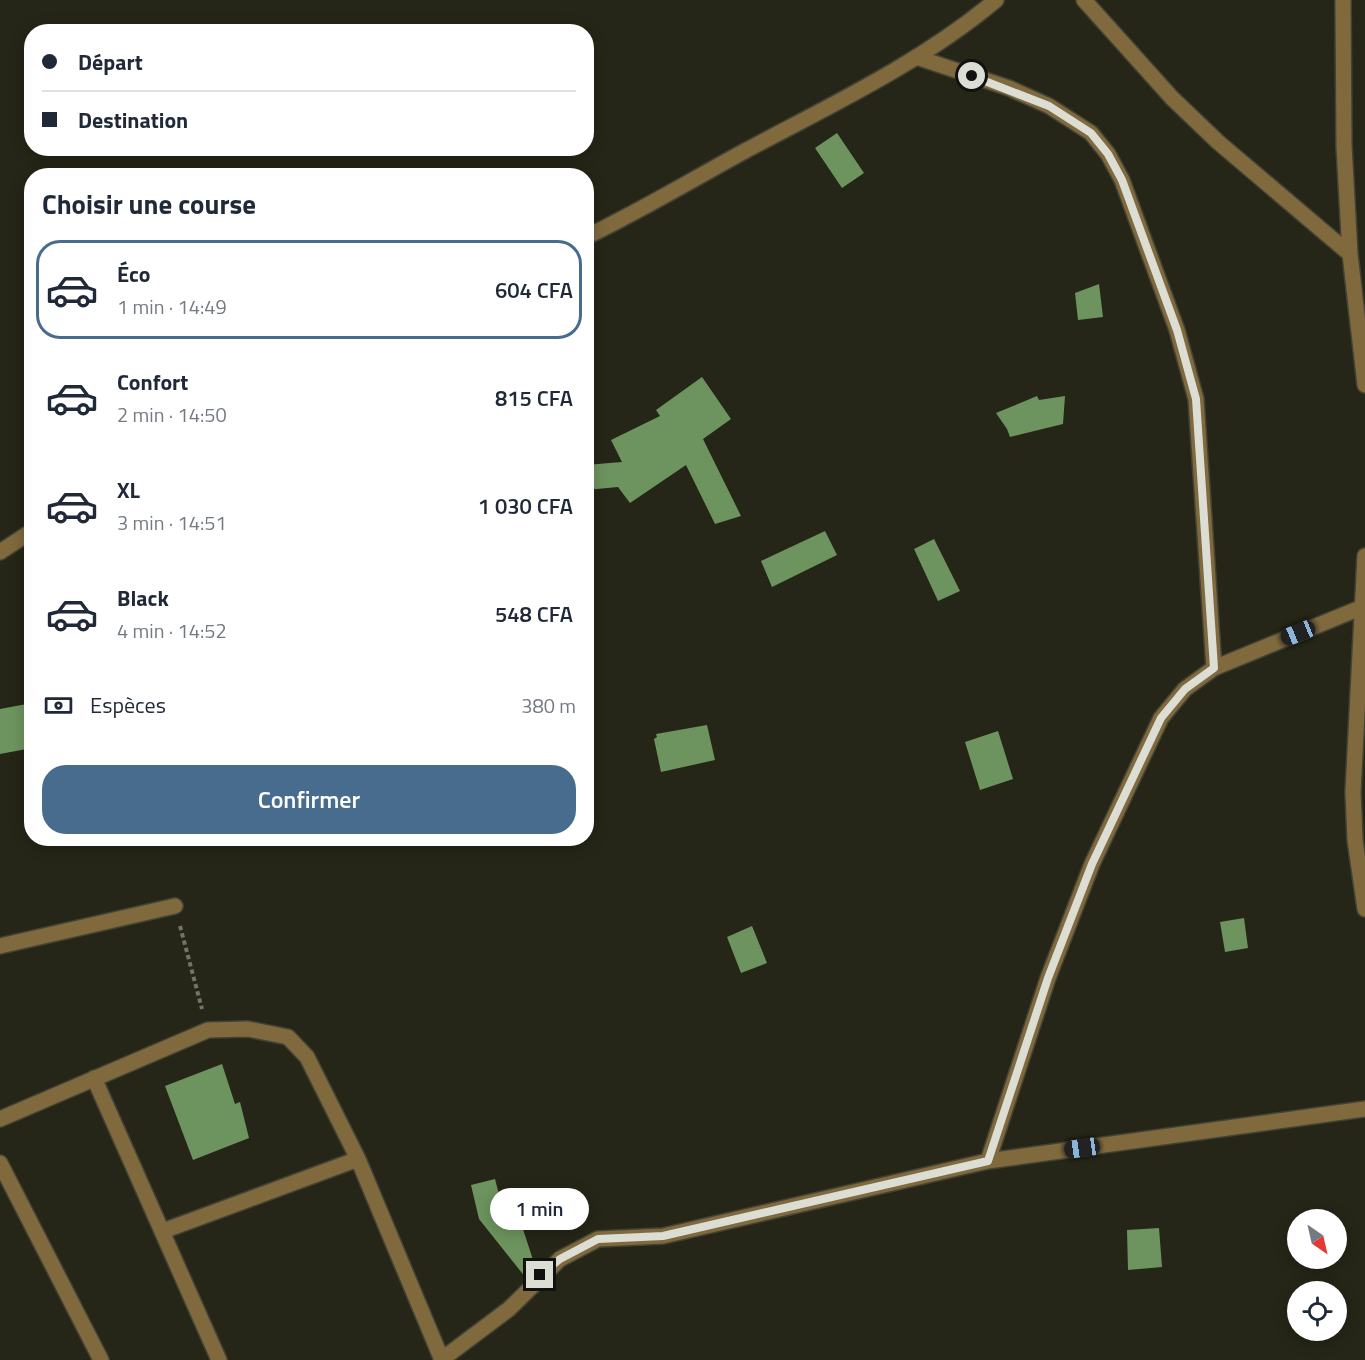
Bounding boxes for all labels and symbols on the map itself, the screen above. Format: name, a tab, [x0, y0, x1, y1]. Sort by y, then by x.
route start	[958, 62, 985, 89]
car	[1278, 618, 1318, 648]
car	[1063, 1137, 1101, 1159]
callout: 1 min	[490, 1188, 590, 1230]
north arrow	[1287, 1209, 1347, 1269]
route end	[526, 1261, 553, 1288]

